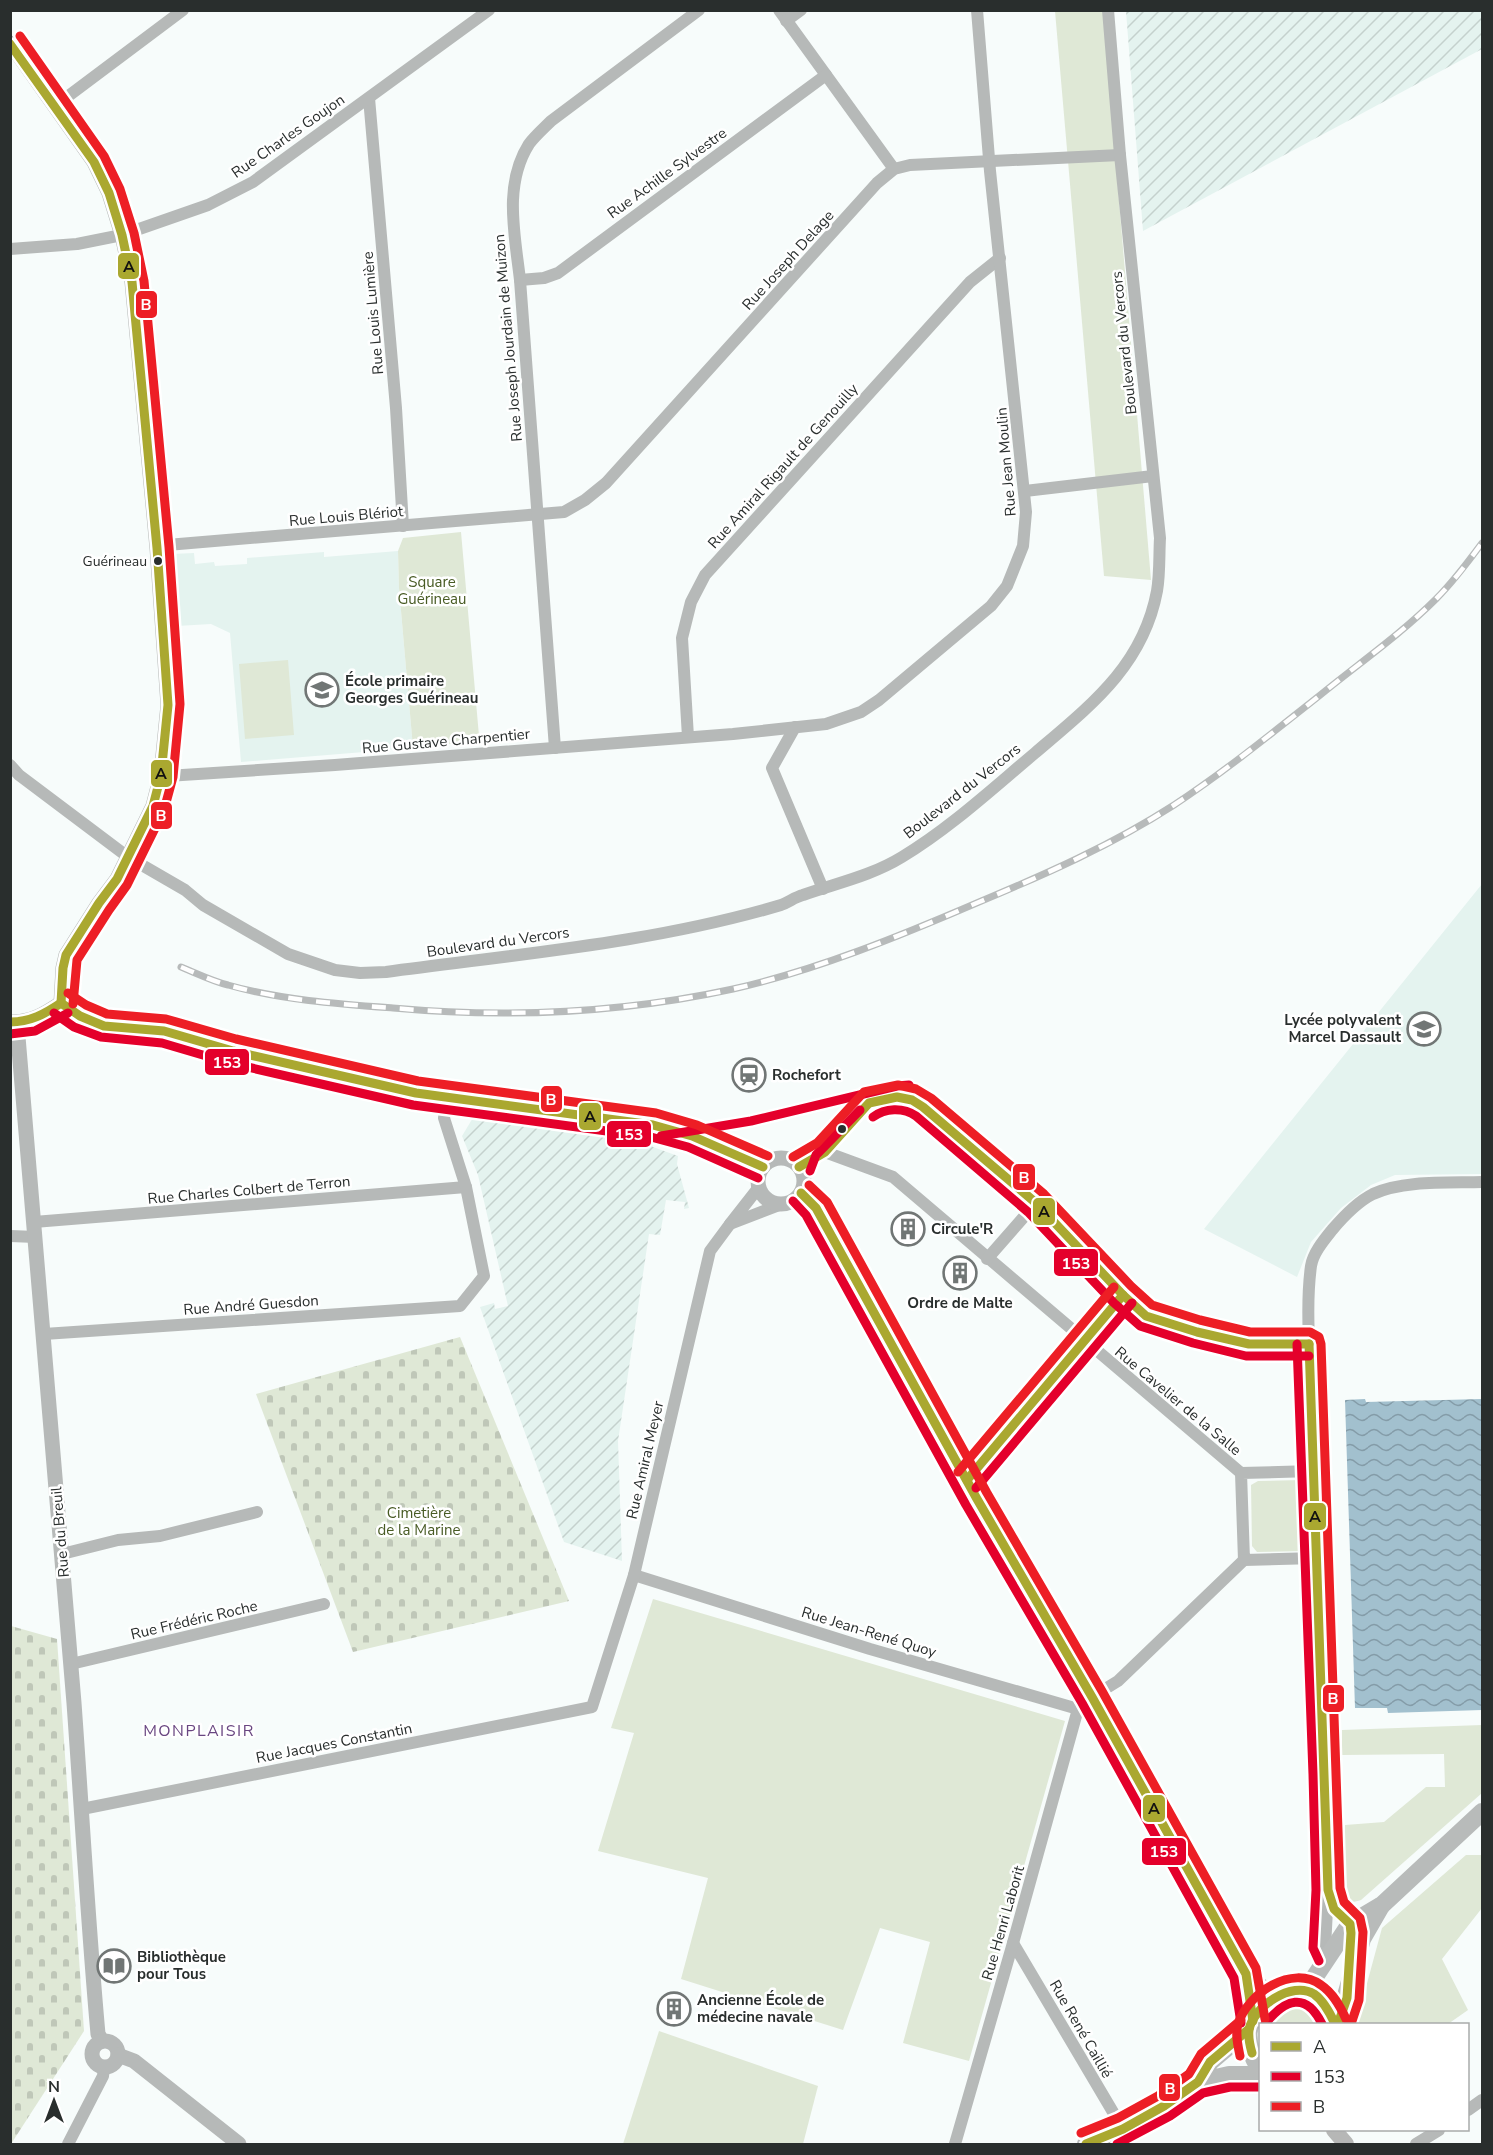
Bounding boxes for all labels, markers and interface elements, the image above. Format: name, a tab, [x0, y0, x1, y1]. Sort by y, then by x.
street label: Rue Charles Goujon	[228, 89, 348, 183]
street label: Rue Achille Sylvestre	[603, 123, 731, 223]
street label: Rue Joseph Delage	[738, 206, 838, 314]
street label: Rue Joseph Jourdain de Muizon	[489, 233, 527, 443]
street label: Rue Louis Lumière	[358, 251, 388, 375]
line badge: A	[117, 252, 140, 280]
text: A	[123, 256, 135, 278]
street label: Boulevard du Vercors	[1107, 270, 1141, 416]
line badge: B	[135, 290, 158, 319]
text: B	[140, 294, 152, 316]
street label: Rue Amiral Rigault de Genouilly	[703, 379, 863, 553]
street label: Rue Jean Moulin	[991, 407, 1021, 517]
street label: Rue Louis Blériot	[288, 501, 405, 531]
place label: Guérineau	[83, 552, 147, 571]
marker: Guérineau	[152, 555, 164, 567]
park label: Square Guérineau	[397, 572, 467, 609]
place label: École primaire Georges Guérineau	[345, 671, 479, 708]
school or university icon: École primaire Georges Guérineau	[304, 672, 340, 708]
street label: Rue Gustave Charpentier	[361, 724, 531, 758]
street label: Boulevard du Vercors	[899, 739, 1025, 843]
line badge: A	[150, 759, 173, 788]
text: A	[155, 763, 167, 785]
line badge: B	[150, 801, 173, 830]
text: B	[155, 805, 167, 827]
street label: Boulevard du Vercors	[425, 922, 571, 962]
place label: Lycée polyvalent Marcel Dassault	[1284, 1010, 1401, 1047]
school or university icon: Lycée polyvalent Marcel Dassault	[1406, 1011, 1442, 1047]
line badge: 153	[204, 1048, 250, 1076]
text: 153	[213, 1052, 241, 1074]
station icon: Rochefort	[731, 1057, 767, 1093]
place label: Rochefort	[772, 1065, 841, 1085]
line badge: B	[540, 1085, 563, 1113]
text: B	[545, 1089, 557, 1111]
line badge: A	[578, 1102, 602, 1131]
text: A	[584, 1106, 596, 1128]
line badge: 153	[606, 1120, 652, 1148]
unlabelled marker	[836, 1123, 848, 1135]
text: 153	[615, 1124, 643, 1146]
line badge: B	[1012, 1163, 1036, 1191]
text: B	[1018, 1167, 1030, 1189]
street label: Rue Charles Colbert de Terron	[147, 1171, 351, 1209]
line badge: A	[1032, 1197, 1056, 1226]
text: A	[1038, 1201, 1050, 1223]
building icon: Circule'R	[890, 1211, 926, 1247]
place label: Circule'R	[931, 1219, 994, 1239]
line badge: 153	[1053, 1248, 1099, 1277]
text: 153	[1062, 1253, 1090, 1275]
building icon: Ordre de Malte	[942, 1255, 978, 1291]
street label: Rue André Guesdon	[183, 1290, 319, 1320]
place label: Ordre de Malte	[907, 1293, 1013, 1313]
street label: Rue Cavelier de la Salle	[1110, 1342, 1246, 1460]
street label: Rue Amiral Meyer	[622, 1398, 668, 1521]
street label: Rue du Breuil	[46, 1485, 74, 1578]
line badge: A	[1303, 1502, 1327, 1531]
park label: Cimetière de la Marine	[378, 1503, 460, 1540]
text: A	[1309, 1506, 1321, 1528]
street label: Rue Frédéric Roche	[129, 1596, 259, 1644]
street label: Rue Jean-René Quoy	[799, 1602, 939, 1662]
line badge: B	[1322, 1684, 1345, 1713]
text: B	[1327, 1688, 1339, 1710]
street label: Rue Jacques Constantin	[254, 1718, 414, 1768]
district label: MONPLAISIR	[143, 1720, 255, 1742]
line badge: A	[1142, 1794, 1166, 1823]
text: A	[1148, 1798, 1160, 1820]
line badge: 153	[1141, 1837, 1187, 1866]
text: 153	[1150, 1841, 1178, 1863]
street label: Rue Henri Laborit	[977, 1863, 1029, 1983]
place label: Bibliothèque pour Tous	[137, 1947, 226, 1984]
library icon: Bibliothèque pour Tous	[96, 1948, 132, 1984]
street label: Rue René Caillié	[1045, 1976, 1117, 2082]
place label: Ancienne École de médecine navale	[697, 1990, 824, 2027]
building icon: Ancienne École de médecine navale	[656, 1991, 692, 2027]
legend	[1259, 2023, 1469, 2131]
text: A	[1313, 2035, 1326, 2059]
text: 153	[1313, 2065, 1345, 2089]
north arrow	[24, 2071, 84, 2131]
line badge: B	[1158, 2073, 1181, 2102]
text: N	[48, 2076, 60, 2098]
text: B	[1164, 2078, 1176, 2100]
text: B	[1313, 2095, 1325, 2119]

